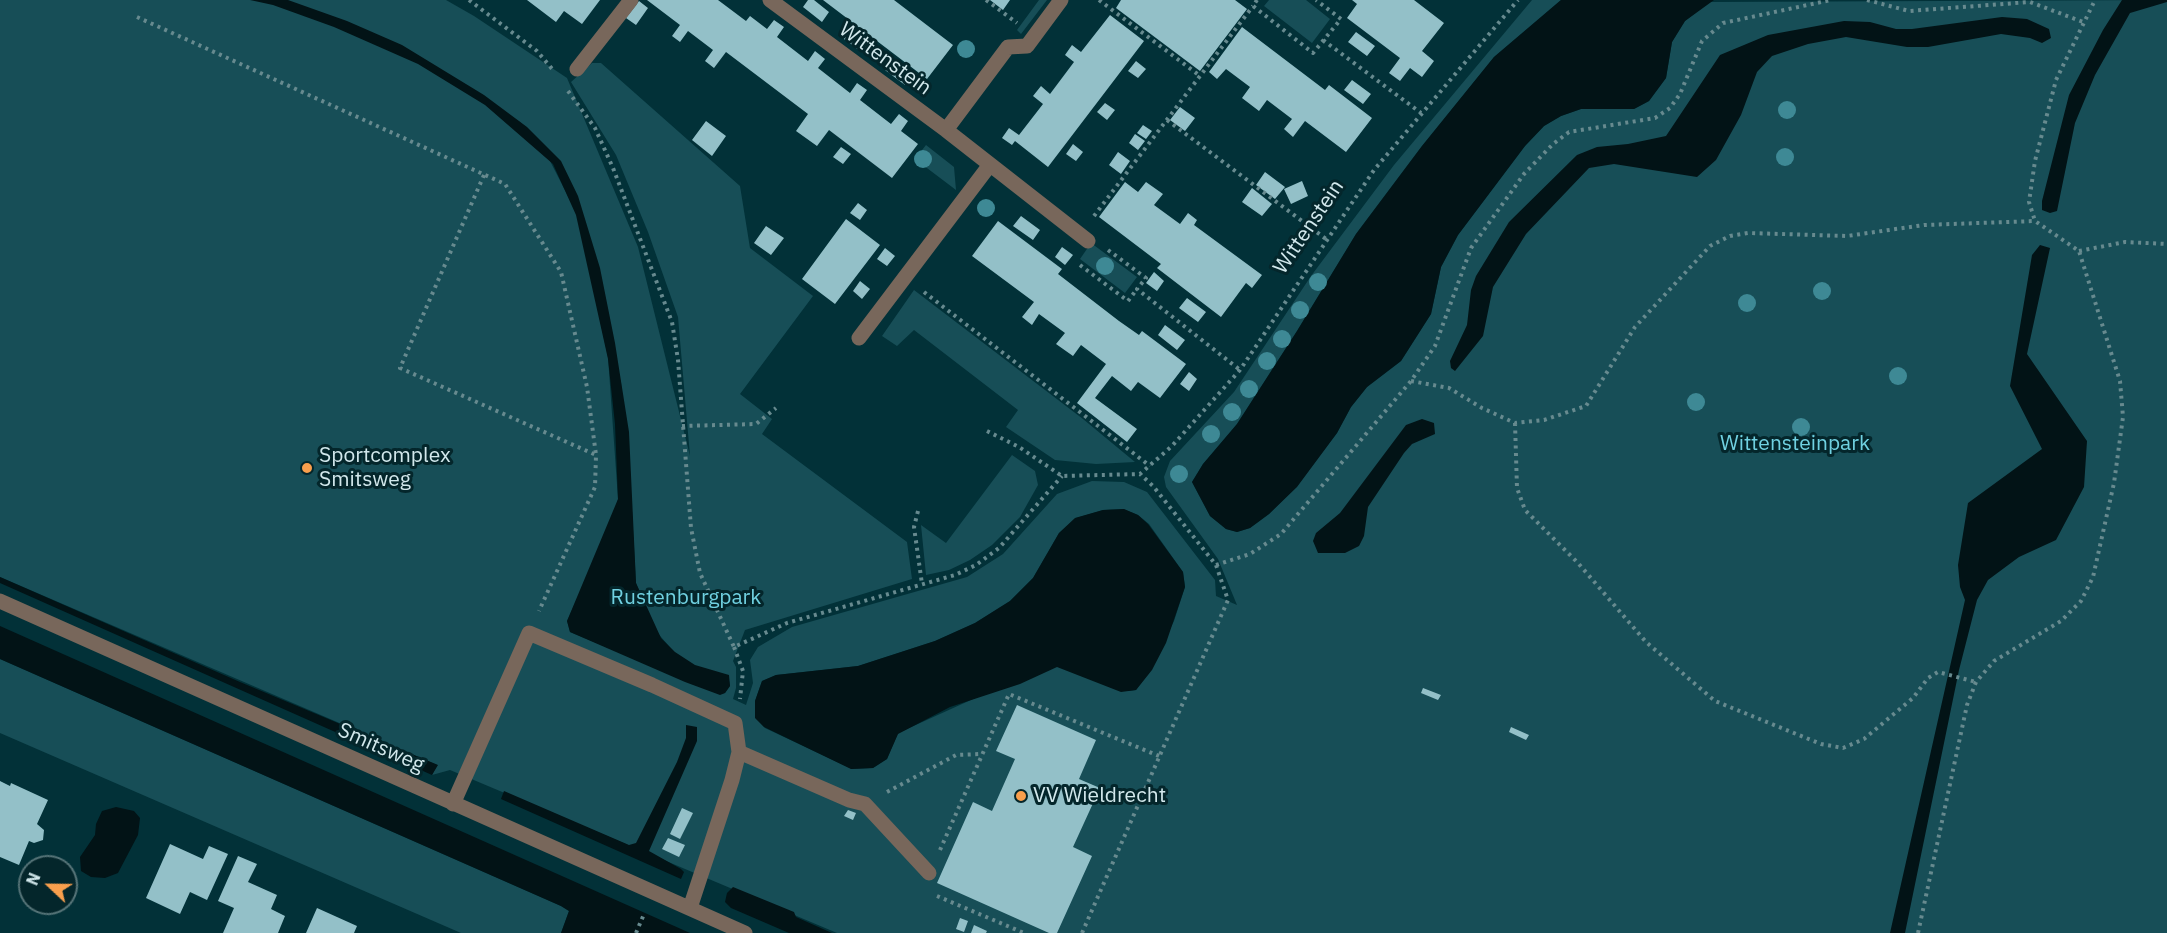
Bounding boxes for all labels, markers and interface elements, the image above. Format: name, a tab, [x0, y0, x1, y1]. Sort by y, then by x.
street label: Wittenstein	[834, 17, 936, 101]
street label: Wittenstein	[1268, 175, 1350, 279]
park label: Wittensteinpark	[1720, 431, 1870, 457]
place label: Sportcomplex Smitsweg	[319, 443, 451, 493]
marker: Sportcomplex Smitsweg	[300, 461, 314, 475]
park label: Rustenburgpark	[611, 585, 761, 611]
street label: Smitsweg	[334, 718, 428, 778]
place label: VV Wieldrecht	[1033, 783, 1166, 809]
marker: VV Wieldrecht	[1014, 789, 1028, 803]
north arrow	[18, 855, 78, 915]
text: N	[22, 870, 45, 888]

